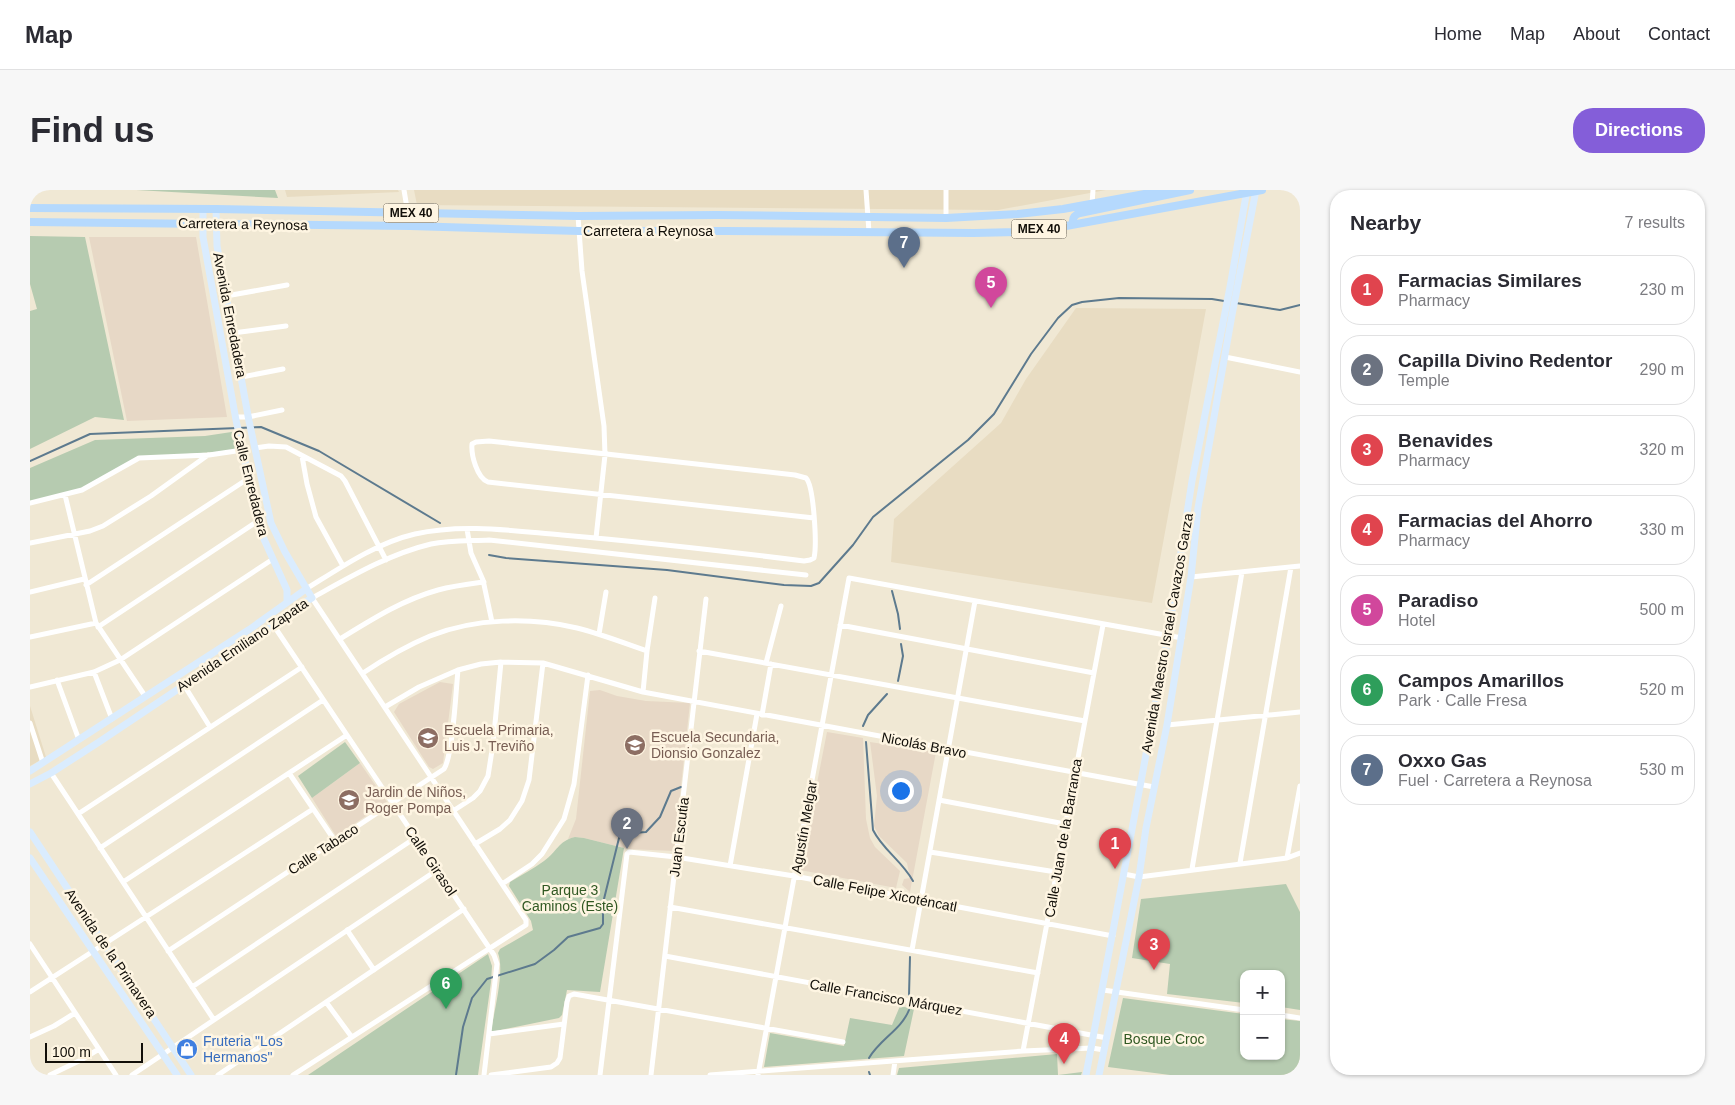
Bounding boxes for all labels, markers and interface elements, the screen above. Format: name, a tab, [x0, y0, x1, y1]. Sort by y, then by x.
text: Map	[25, 21, 73, 48]
text: Home	[1434, 24, 1482, 44]
text: Map	[1510, 24, 1545, 44]
text: About	[1573, 24, 1620, 44]
text: Contact	[1648, 24, 1710, 44]
button: Directions	[1573, 108, 1705, 153]
text: Find us	[30, 110, 154, 149]
road number: MEX 40	[384, 203, 438, 222]
text: Nearby	[1350, 211, 1421, 234]
text: 7 results	[1625, 214, 1685, 231]
street label: Carretera a Reynosa	[178, 215, 308, 233]
road number: MEX 40	[1012, 220, 1066, 238]
street label: Carretera a Reynosa	[583, 223, 713, 239]
pin: 7	[888, 227, 920, 268]
street label: Avenida Enredadera	[210, 251, 250, 379]
pin: 5	[975, 267, 1007, 308]
text: Farmacias Similares	[1398, 270, 1582, 291]
text: 1	[1363, 281, 1371, 298]
text: 230 m	[1640, 281, 1684, 298]
text: Pharmacy	[1398, 292, 1470, 309]
text: Capilla Divino Redentor	[1398, 350, 1612, 371]
text: 2	[1363, 361, 1371, 378]
text: 290 m	[1640, 361, 1684, 378]
text: Temple	[1398, 372, 1450, 389]
street label: Calle Enredadera	[230, 428, 272, 538]
text: Benavides	[1398, 430, 1493, 451]
text: 3	[1363, 441, 1371, 458]
text: 320 m	[1640, 441, 1684, 458]
text: Pharmacy	[1398, 452, 1470, 469]
text: Farmacias del Ahorro	[1398, 510, 1593, 531]
street label: Avenida Maestro Israel Cavazos Garza	[1138, 512, 1196, 754]
text: 4	[1363, 521, 1371, 538]
text: 330 m	[1640, 521, 1684, 538]
text: Pharmacy	[1398, 532, 1470, 549]
text: Paradiso	[1398, 590, 1478, 611]
street label: Avenida Emiliano Zapata	[173, 595, 311, 695]
text: 5	[1363, 601, 1371, 618]
text: 500 m	[1640, 601, 1684, 618]
text: Hotel	[1398, 612, 1435, 629]
text: Campos Amarillos	[1398, 670, 1564, 691]
text: 6	[1363, 681, 1371, 698]
text: 520 m	[1640, 681, 1684, 698]
text: Park · Calle Fresa	[1398, 692, 1527, 709]
place label: Escuela Primaria, Luis J. Treviño	[444, 722, 554, 754]
school or university icon: Escuela Primaria, Luis J. Treviño	[416, 726, 440, 750]
place label: Escuela Secundaria, Dionsio Gonzalez	[651, 729, 779, 761]
street label: Nicolás Bravo	[880, 729, 968, 761]
school or university icon: Escuela Secundaria, Dionsio Gonzalez	[623, 733, 647, 757]
text: Oxxo Gas	[1398, 750, 1487, 771]
street label: Calle Juan de la Barranca	[1041, 757, 1085, 919]
text: 7	[1363, 761, 1371, 778]
text: 530 m	[1640, 761, 1684, 778]
text: Fuel · Carretera a Reynosa	[1398, 772, 1592, 789]
your location	[888, 778, 914, 804]
street label: Agustín Melgar	[788, 779, 820, 875]
place label: Jardin de Niños, Roger Pompa	[365, 784, 466, 816]
school or university icon: Jardin de Niños, Roger Pompa	[337, 788, 361, 812]
street label: Juan Escutia	[666, 796, 692, 878]
pin: 2	[611, 808, 643, 849]
street label: Calle Tabaco	[285, 820, 361, 878]
street label: Calle Girasol	[402, 823, 460, 899]
pin: 1	[1099, 828, 1131, 869]
street label: Calle Felipe Xicoténcatl	[812, 871, 958, 915]
park label: Parque 3 Caminos (Este)	[522, 882, 618, 914]
street label: Avenida de la Primavera	[62, 885, 160, 1021]
pin: 3	[1138, 929, 1170, 970]
pin: 6	[430, 968, 462, 1009]
map controls	[1240, 970, 1285, 1060]
button: +	[1240, 970, 1285, 1015]
street label: Calle Francisco Márquez	[808, 976, 964, 1018]
button: −	[1240, 1015, 1285, 1060]
pin: 4	[1048, 1023, 1080, 1064]
park label: Bosque Croc	[1124, 1031, 1204, 1047]
place label: Fruteria "Los Hermanos"	[203, 1033, 283, 1065]
shop icon: Fruteria "Los Hermanos"	[175, 1037, 199, 1061]
scale bar	[45, 1040, 142, 1063]
text: 100 m	[52, 1044, 91, 1060]

